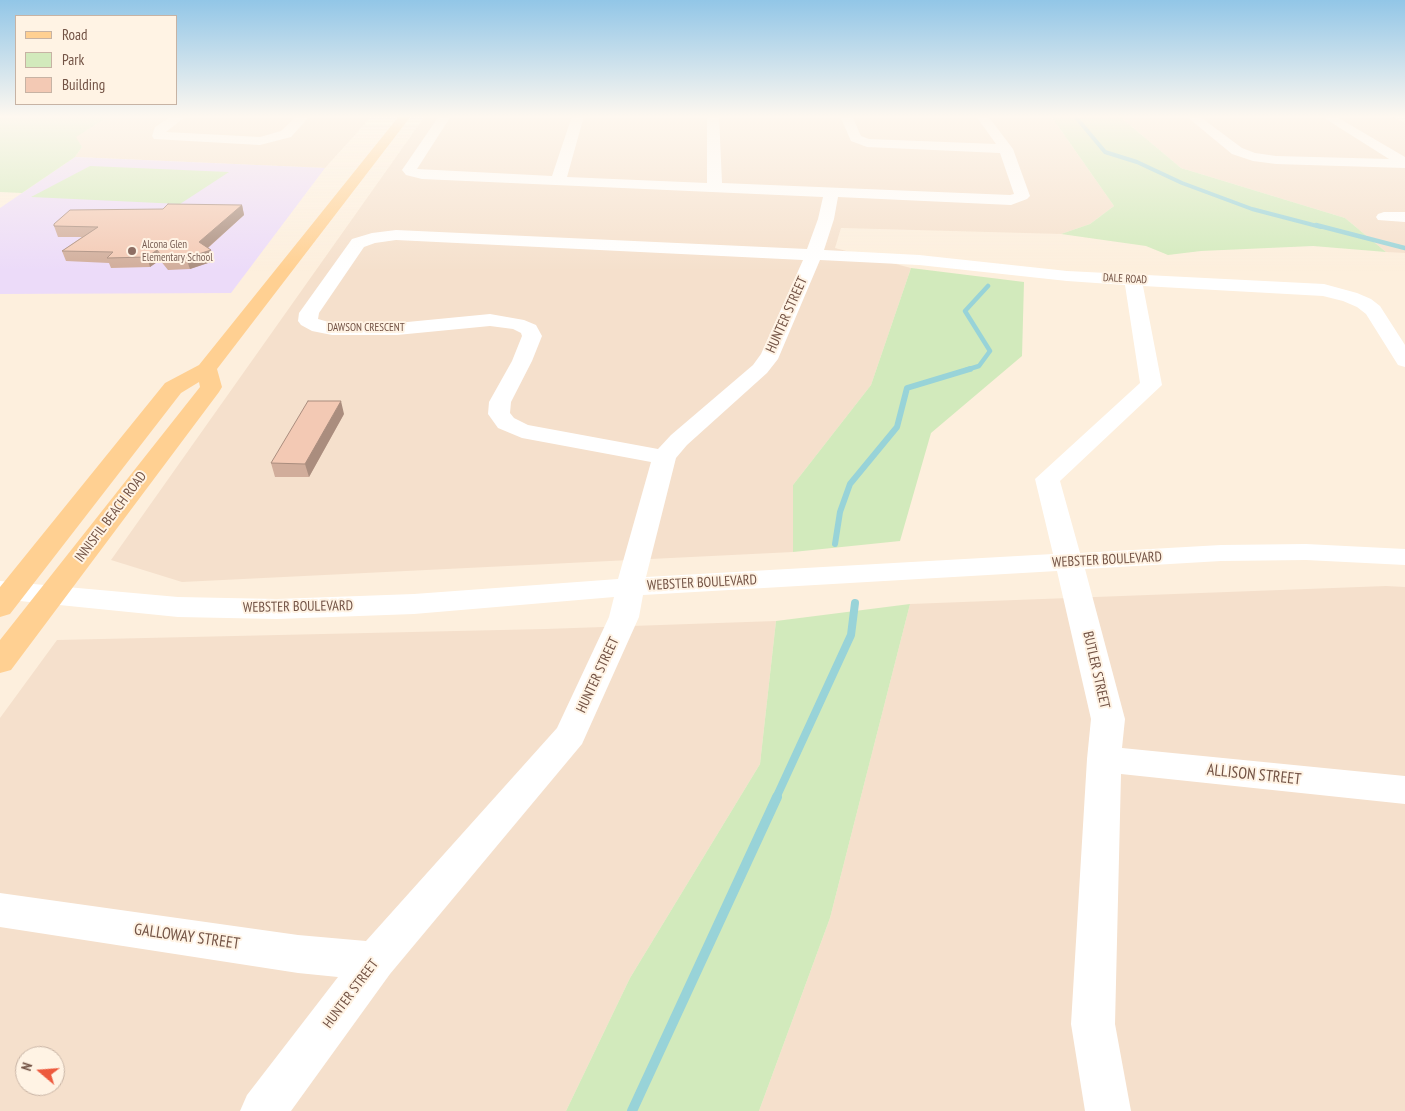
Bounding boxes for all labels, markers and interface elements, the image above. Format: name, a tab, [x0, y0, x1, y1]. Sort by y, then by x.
legend	[15, 15, 178, 105]
text: Road	[62, 25, 88, 44]
text: Park	[62, 50, 84, 69]
text: Building	[62, 75, 105, 94]
place label: Alcona Glen Elementary School	[142, 238, 213, 264]
marker: Alcona Glen Elementary School	[126, 245, 138, 257]
street label: DALE ROAD	[1103, 271, 1147, 287]
street label: HUNTER STREET	[763, 274, 811, 356]
street label: DAWSON CRESCENT	[327, 321, 405, 335]
street label: INNISFIL BEACH ROAD	[72, 468, 150, 566]
street label: WEBSTER BOULEVARD	[1052, 549, 1162, 571]
street label: WEBSTER BOULEVARD	[647, 572, 757, 594]
street label: WEBSTER BOULEVARD	[243, 598, 353, 616]
street label: BUTLER STREET	[1079, 630, 1113, 710]
street label: HUNTER STREET	[573, 635, 623, 715]
street label: ALLISON STREET	[1206, 760, 1302, 790]
street label: GALLOWAY STREET	[133, 920, 241, 954]
street label: HUNTER STREET	[320, 956, 382, 1032]
north arrow	[15, 1046, 65, 1096]
text: N	[17, 1060, 36, 1073]

